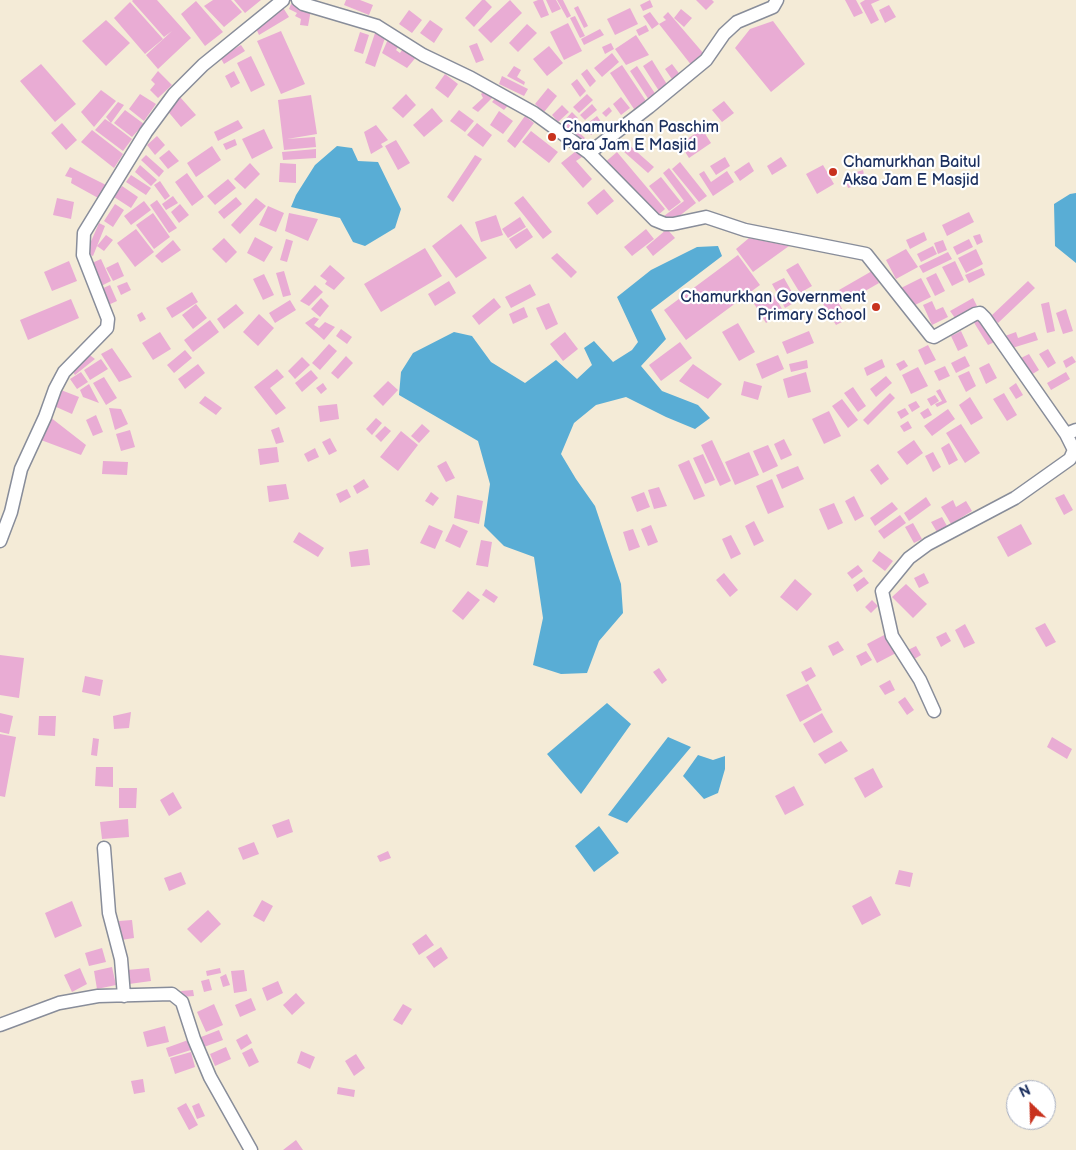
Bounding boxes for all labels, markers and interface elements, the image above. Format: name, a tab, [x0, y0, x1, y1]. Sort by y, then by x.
place label: Chamurkhan Paschim Para Jam E Masjid	[562, 118, 719, 156]
marker: Chamurkhan Paschim Para Jam E Masjid	[546, 131, 558, 143]
place label: Chamurkhan Baitul Aksa Jam E Masjid	[843, 153, 980, 191]
marker: Chamurkhan Baitul Aksa Jam E Masjid	[827, 166, 839, 178]
place label: Chamurkhan Government Primary School	[680, 288, 866, 326]
marker: Chamurkhan Government Primary School	[870, 301, 882, 313]
north arrow	[1006, 1080, 1056, 1130]
text: N	[1017, 1082, 1033, 1102]

